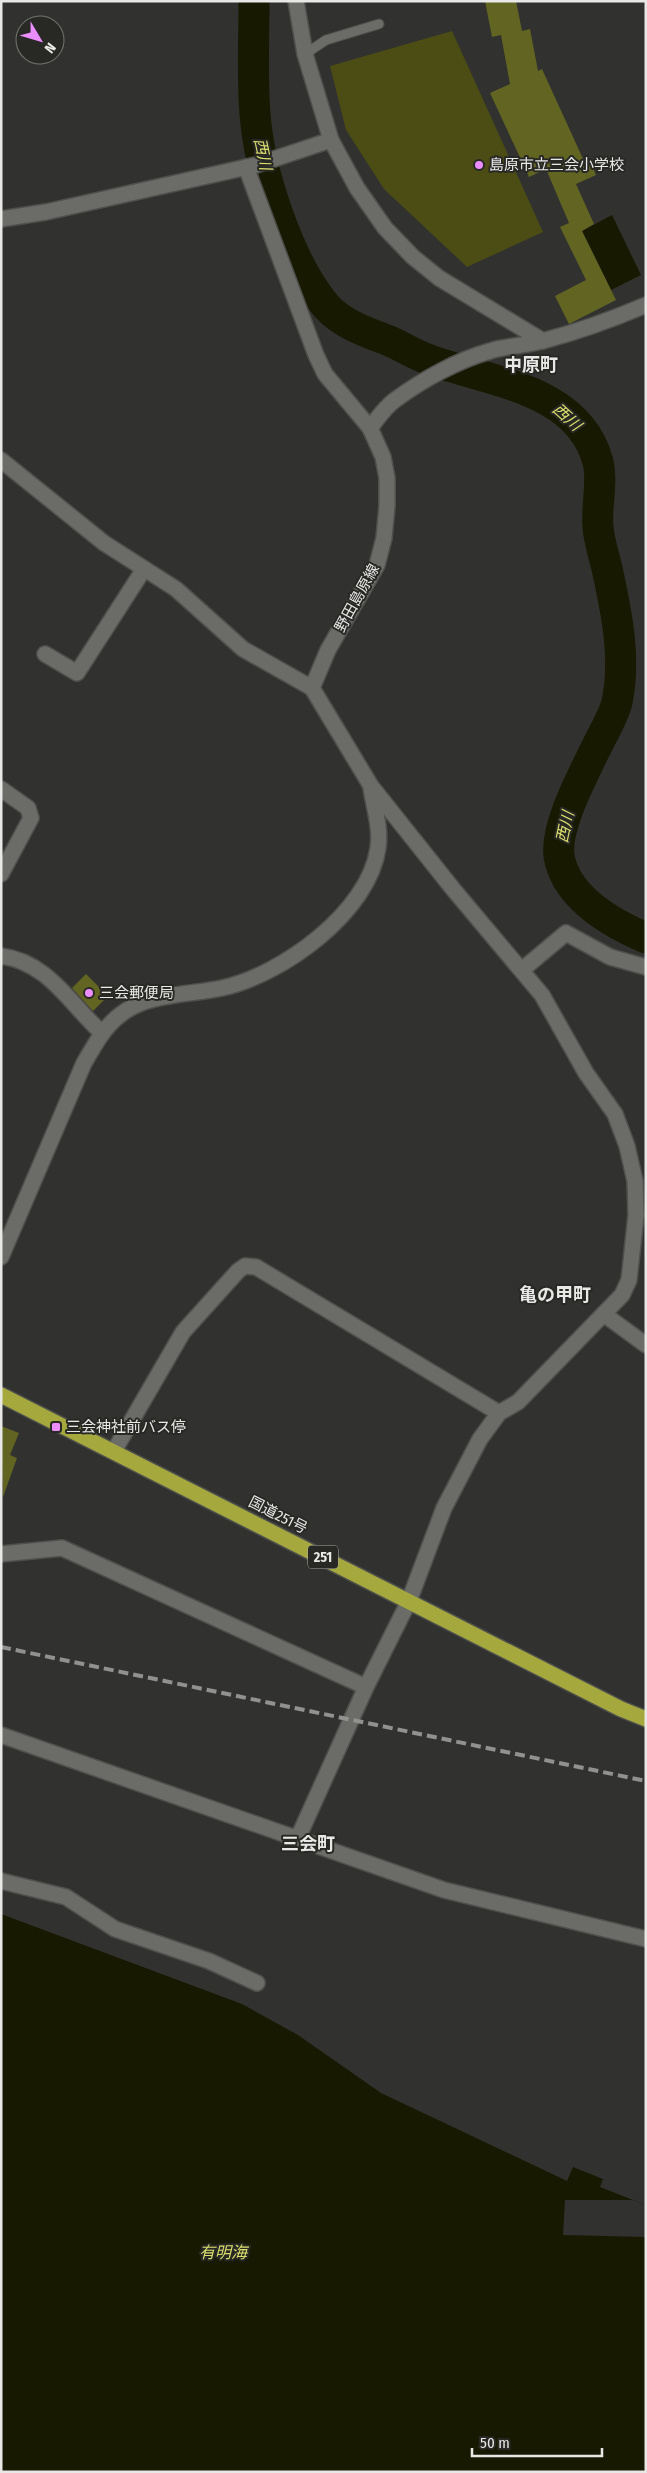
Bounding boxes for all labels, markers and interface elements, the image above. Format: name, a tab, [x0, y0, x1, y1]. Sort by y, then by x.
north arrow	[15, 15, 65, 65]
text: N	[41, 39, 59, 56]
water label: 西川	[250, 136, 276, 174]
place label: 島原市立三会小学校	[489, 156, 624, 174]
marker: 島原市立三会小学校	[473, 159, 485, 171]
district label: 中原町	[504, 354, 558, 376]
water label: 西川	[549, 399, 587, 436]
street label: 野田島原線	[331, 561, 383, 635]
water label: 西川	[552, 807, 578, 845]
place label: 三会郵便局	[99, 984, 174, 1002]
marker: 三会郵便局	[83, 987, 95, 999]
district label: 亀の甲町	[519, 1284, 591, 1306]
place label: 三会神社前バス停	[66, 1418, 186, 1436]
marker: 三会神社前バス停	[50, 1421, 62, 1433]
street label: 国道251号	[246, 1493, 310, 1537]
road number: 251	[308, 1545, 338, 1568]
district label: 三会町	[281, 1833, 335, 1855]
water label: 有明海	[199, 2243, 250, 2262]
scale bar	[472, 2426, 602, 2458]
text: 50 m	[480, 2434, 510, 2452]

